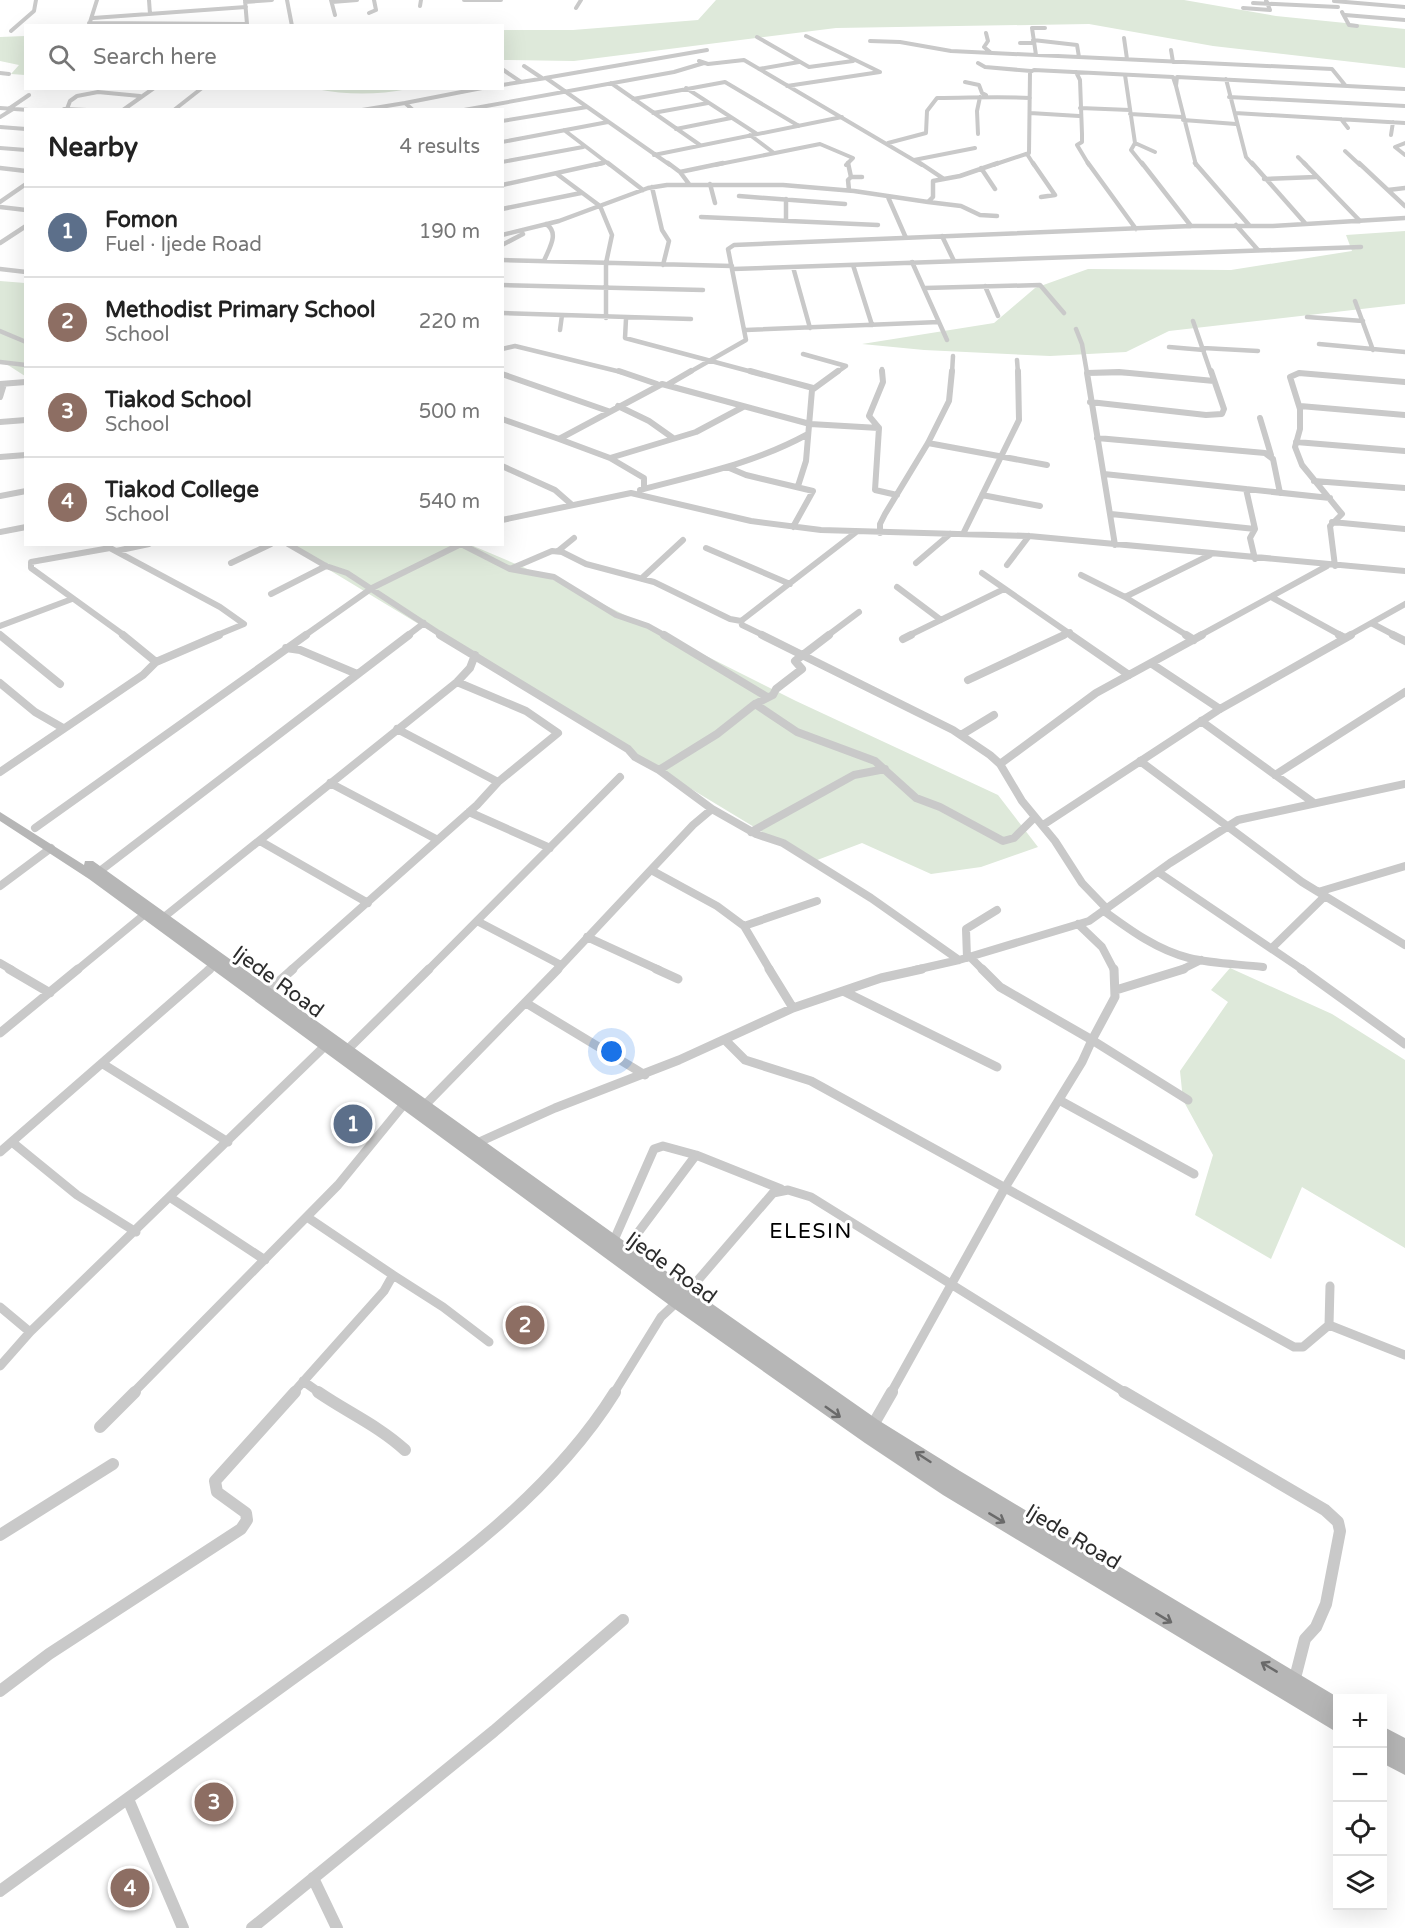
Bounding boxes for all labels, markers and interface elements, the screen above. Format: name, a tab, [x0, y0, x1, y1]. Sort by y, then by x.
search box	[24, 24, 504, 90]
icon: search	[45, 41, 78, 74]
text: Search here	[93, 44, 217, 70]
text: Nearby	[48, 132, 138, 163]
text: 4 results	[400, 135, 480, 159]
text: Fomon	[105, 207, 178, 233]
text: 1	[61, 220, 74, 244]
text: 190 m	[419, 220, 480, 244]
text: Fuel · Ijede Road	[105, 233, 262, 257]
text: Methodist Primary School	[105, 297, 375, 323]
text: 2	[61, 310, 74, 334]
text: 220 m	[419, 310, 480, 334]
text: School	[105, 323, 169, 347]
text: Tiakod School	[105, 387, 252, 413]
text: 3	[61, 400, 74, 424]
text: 500 m	[419, 400, 480, 424]
text: School	[105, 413, 169, 437]
text: Tiakod College	[105, 477, 259, 503]
text: 4	[61, 490, 74, 514]
text: 540 m	[419, 490, 480, 514]
text: School	[105, 503, 169, 527]
street label: Ijede Road	[228, 941, 328, 1023]
your location	[597, 1037, 626, 1066]
pin: 1	[334, 1102, 372, 1146]
district label: ELESIN	[769, 1219, 853, 1244]
street label: Ijede Road	[621, 1227, 721, 1309]
pin: 2	[506, 1302, 544, 1348]
one-way arrow	[825, 1406, 841, 1418]
one-way arrow	[915, 1451, 932, 1463]
street label: Ijede Road	[1021, 1499, 1125, 1575]
one-way arrow	[988, 1512, 1005, 1524]
one-way arrow	[1155, 1613, 1172, 1625]
one-way arrow	[1261, 1661, 1278, 1673]
map controls	[1333, 1694, 1387, 1910]
button: +	[1333, 1694, 1387, 1748]
button: −	[1333, 1748, 1387, 1802]
pin: 3	[194, 1780, 234, 1824]
button: locate	[1333, 1802, 1387, 1856]
button: layers	[1333, 1856, 1387, 1910]
pin: 4	[110, 1866, 150, 1910]

